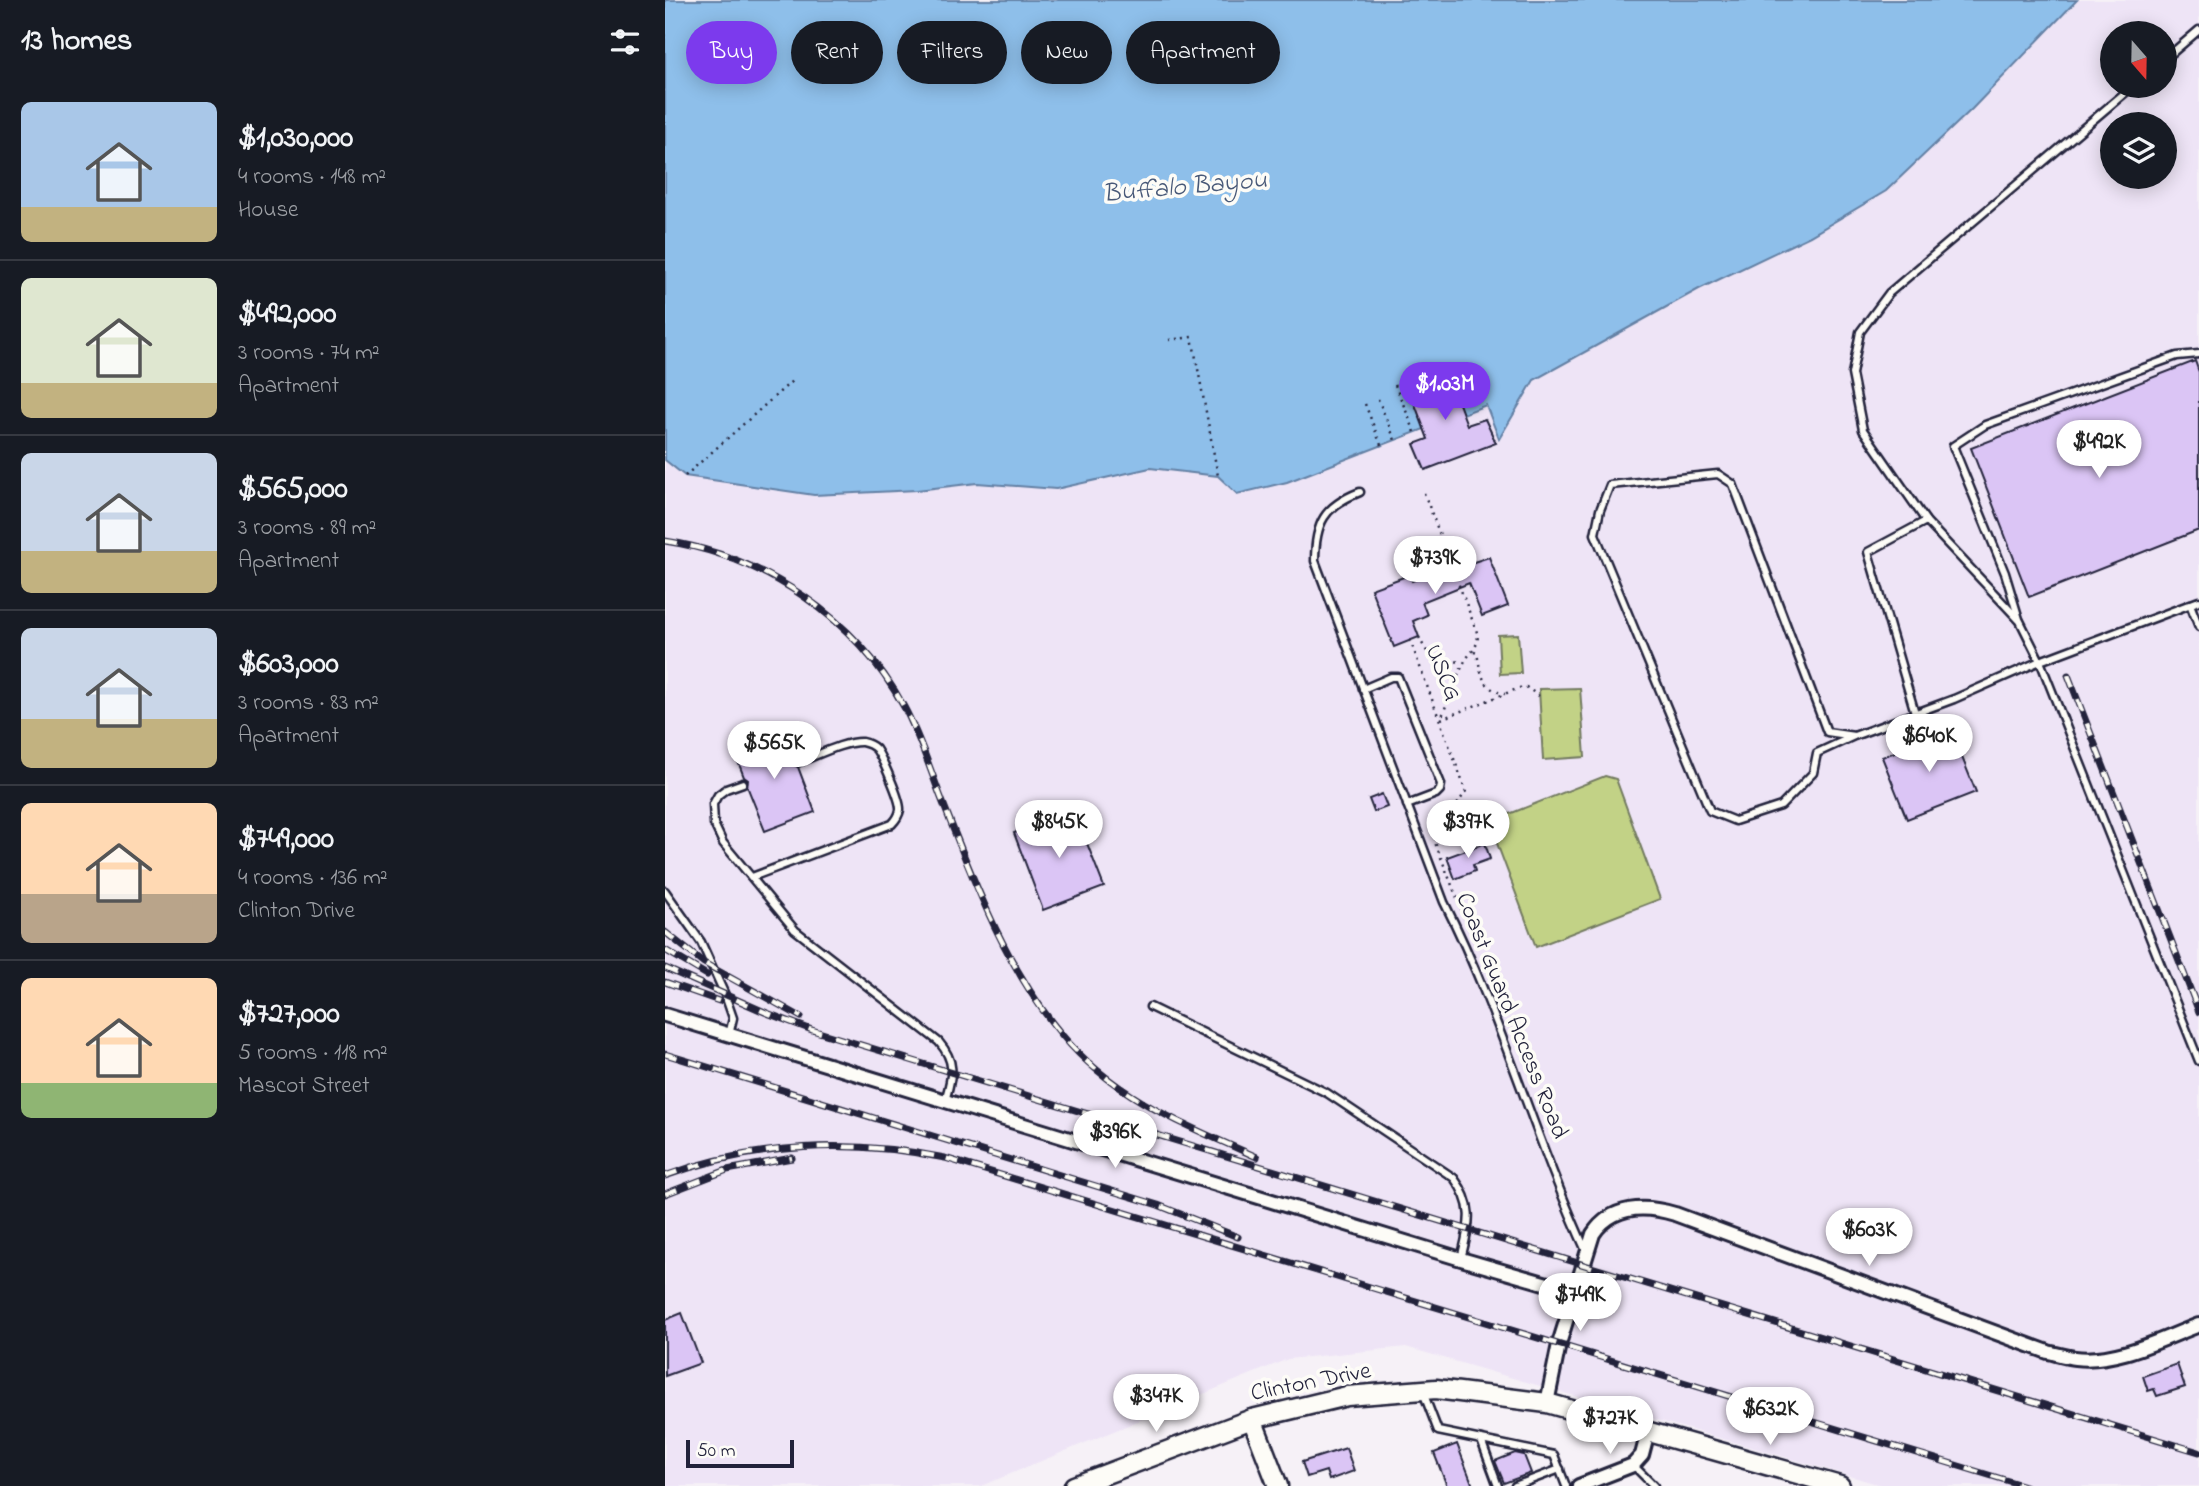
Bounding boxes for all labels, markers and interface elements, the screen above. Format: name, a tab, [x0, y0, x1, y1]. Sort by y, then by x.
text: 13 homes	[21, 20, 132, 64]
chip: Buy	[686, 21, 777, 84]
chip: Rent	[791, 21, 883, 84]
chip: Filters	[897, 21, 1007, 84]
chip: New	[1021, 21, 1112, 84]
chip: Apartment	[1126, 21, 1280, 84]
north arrow	[2100, 21, 2177, 98]
map controls	[2100, 21, 2177, 189]
icon: filters	[606, 23, 644, 61]
button: layers	[2100, 112, 2177, 189]
text: $1,030,000	[238, 117, 353, 161]
icon: home	[77, 130, 161, 214]
text: 4 rooms · 148 m²	[238, 161, 386, 194]
water label: Buffalo Bayou	[1101, 162, 1269, 214]
text: House	[238, 194, 298, 227]
text: $492,000	[238, 293, 337, 337]
icon: home	[77, 306, 161, 390]
text: 3 rooms · 74 m²	[238, 337, 380, 370]
pin: $1.03M	[1388, 362, 1502, 422]
text: $1.03M	[1415, 368, 1475, 401]
text: Apartment	[238, 370, 339, 403]
pin: $492K	[2050, 420, 2148, 480]
text: $492K	[2073, 426, 2125, 459]
text: $565,000	[238, 468, 348, 512]
icon: home	[77, 481, 161, 565]
text: 3 rooms · 89 m²	[238, 512, 376, 545]
pin: $739K	[1386, 536, 1484, 596]
text: $739K	[1410, 542, 1460, 575]
text: Apartment	[238, 545, 339, 578]
street label: USCG	[1415, 640, 1469, 706]
text: $603,000	[238, 643, 339, 687]
icon: home	[77, 656, 161, 740]
text: 3 rooms · 83 m²	[238, 687, 379, 720]
pin: $640K	[1880, 714, 1978, 774]
text: Apartment	[238, 720, 339, 753]
text: $640K	[1902, 720, 1956, 753]
pin: $565K	[725, 722, 823, 781]
text: $565K	[743, 727, 805, 760]
pin: $845K	[1010, 800, 1108, 860]
pin: $397K	[1419, 800, 1517, 860]
text: $845K	[1031, 806, 1087, 839]
text: $397K	[1443, 806, 1493, 839]
text: $749,000	[238, 818, 334, 862]
icon: home	[77, 831, 161, 915]
text: 4 rooms · 136 m²	[238, 862, 388, 895]
street label: Coast Guard Access Road	[1446, 888, 1577, 1145]
text: Clinton Drive	[238, 895, 355, 928]
text: $727,000	[238, 993, 340, 1037]
icon: home	[77, 1006, 161, 1090]
text: 5 rooms · 118 m²	[238, 1037, 388, 1070]
text: Mascot Street	[238, 1070, 370, 1103]
pin: $396K	[1066, 1110, 1164, 1170]
text: $396K	[1089, 1116, 1141, 1149]
pin: $603K	[1820, 1208, 1918, 1268]
text: $603K	[1842, 1214, 1896, 1247]
pin: $749K	[1531, 1274, 1629, 1333]
text: $749K	[1555, 1279, 1605, 1312]
street label: Clinton Drive	[1248, 1354, 1374, 1412]
pin: $347K	[1107, 1374, 1205, 1434]
text: $347K	[1129, 1380, 1183, 1413]
pin: $632K	[1721, 1388, 1819, 1447]
text: $632K	[1742, 1393, 1798, 1426]
pin: $727K	[1561, 1396, 1659, 1456]
text: $727K	[1582, 1402, 1638, 1435]
scale bar	[686, 1437, 795, 1469]
text: 50 m	[697, 1438, 736, 1465]

